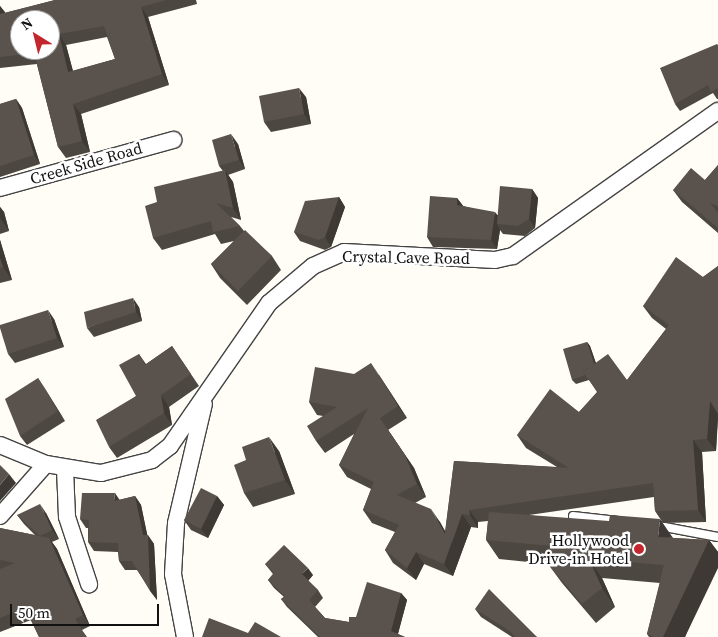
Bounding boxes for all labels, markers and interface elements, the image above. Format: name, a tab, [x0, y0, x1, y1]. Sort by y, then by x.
north arrow	[10, 10, 60, 60]
text: N	[17, 13, 37, 35]
street label: Creek Side Road	[28, 138, 144, 188]
street label: Crystal Cave Road	[342, 246, 470, 268]
place label: Hollywood Drive-in Hotel	[528, 530, 629, 568]
marker: Hollywood Drive-in Hotel	[633, 543, 645, 555]
scale bar	[12, 594, 161, 626]
text: 50 m	[18, 602, 50, 623]

